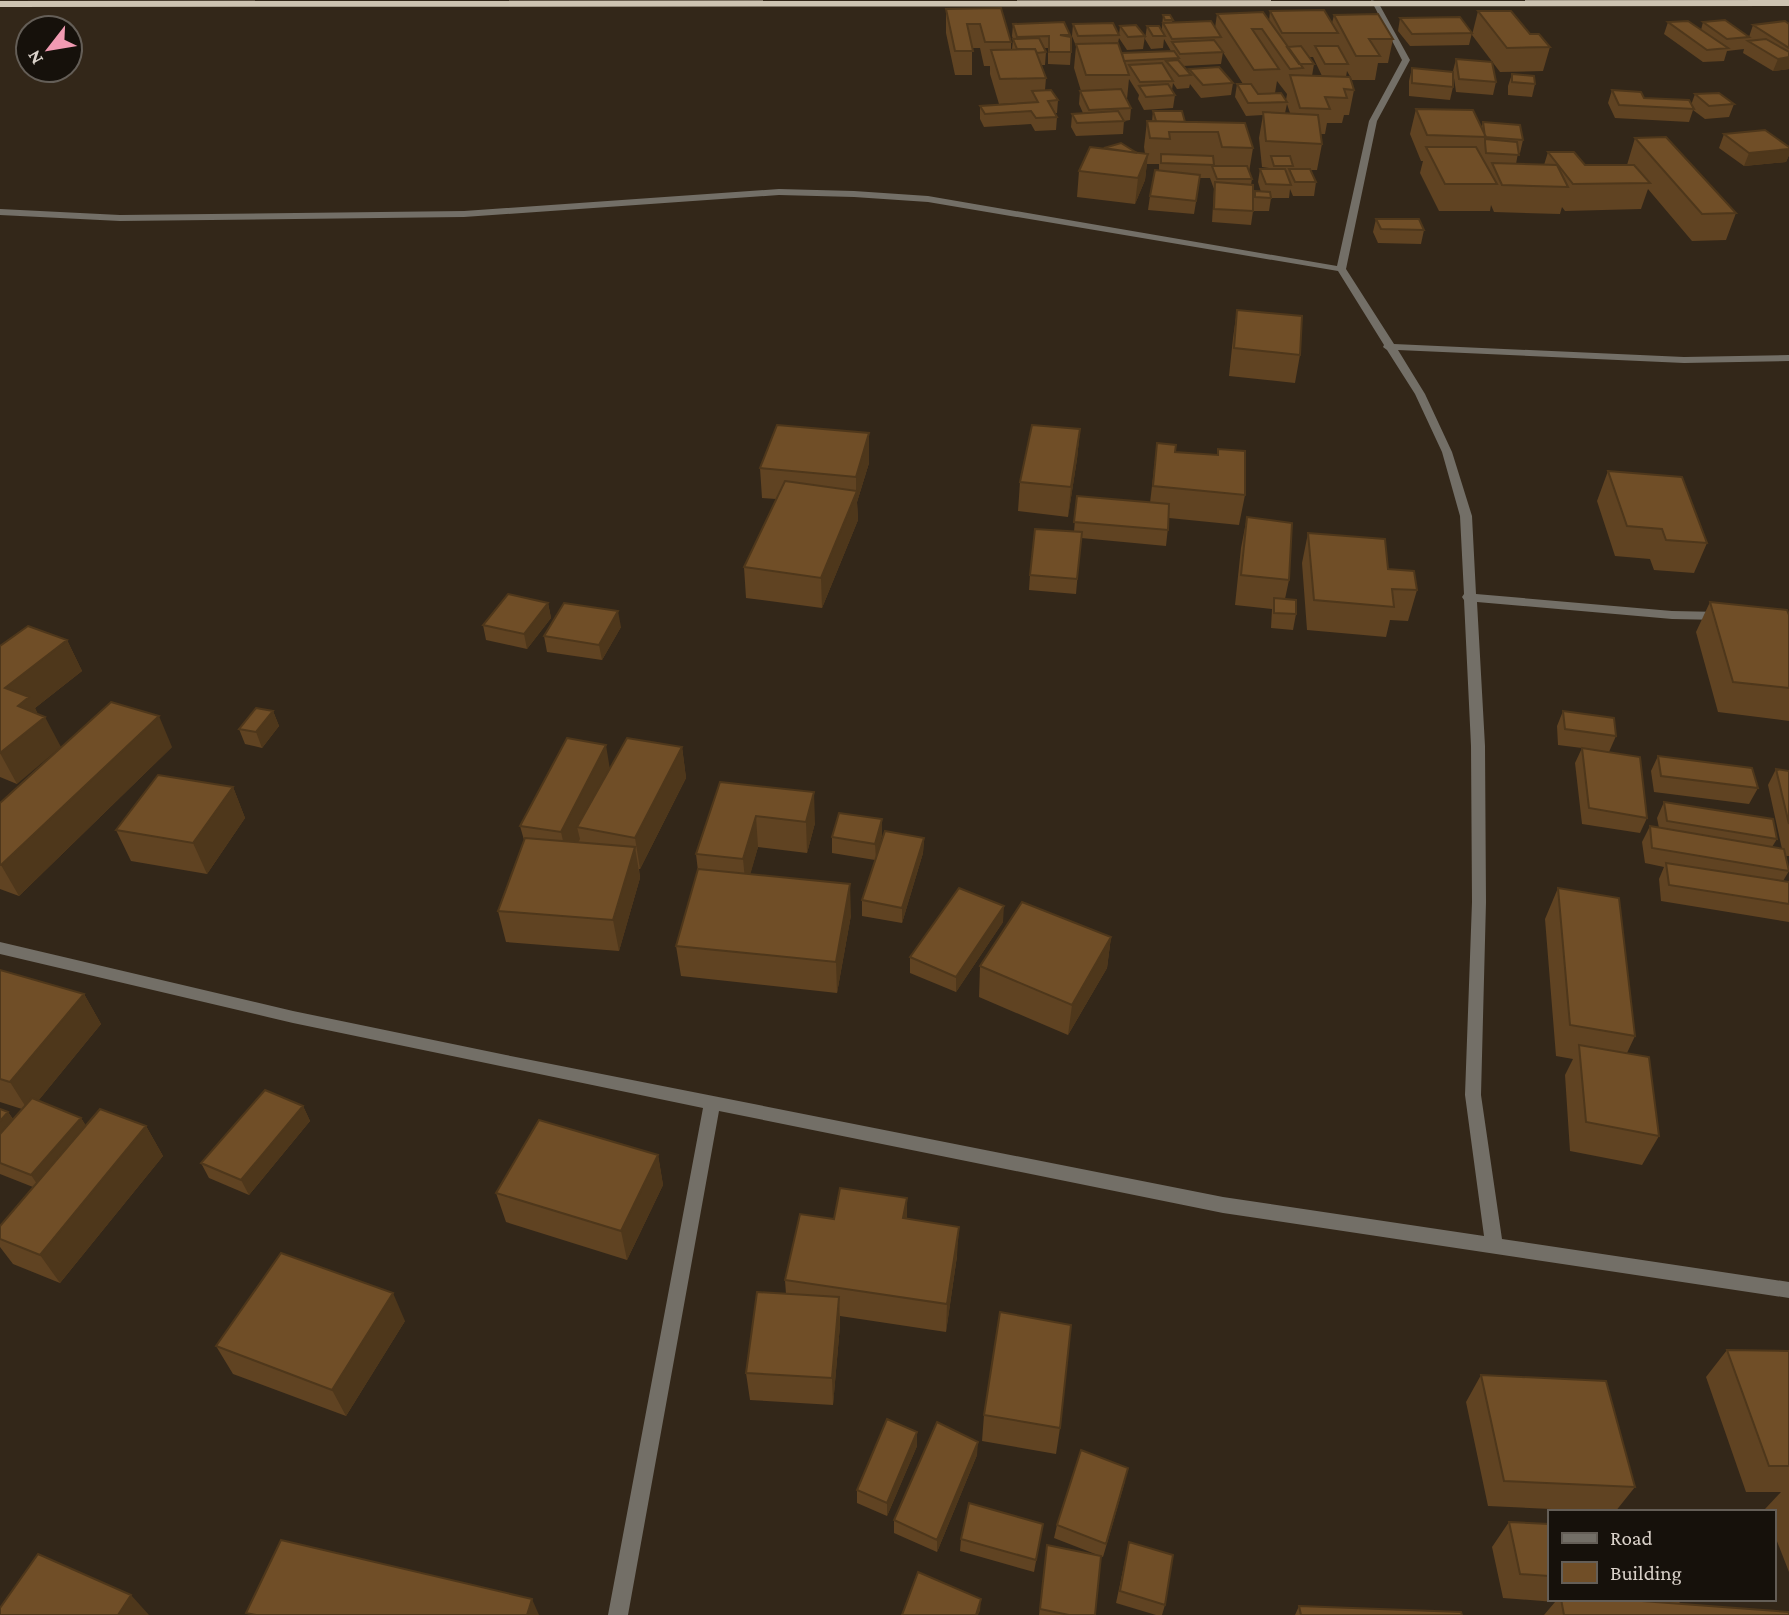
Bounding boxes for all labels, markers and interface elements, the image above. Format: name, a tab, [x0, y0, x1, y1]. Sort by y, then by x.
north arrow	[14, 14, 84, 84]
text: N	[22, 46, 47, 68]
legend	[1548, 1510, 1775, 1601]
text: Road	[1610, 1526, 1653, 1550]
text: Building	[1610, 1561, 1682, 1585]

